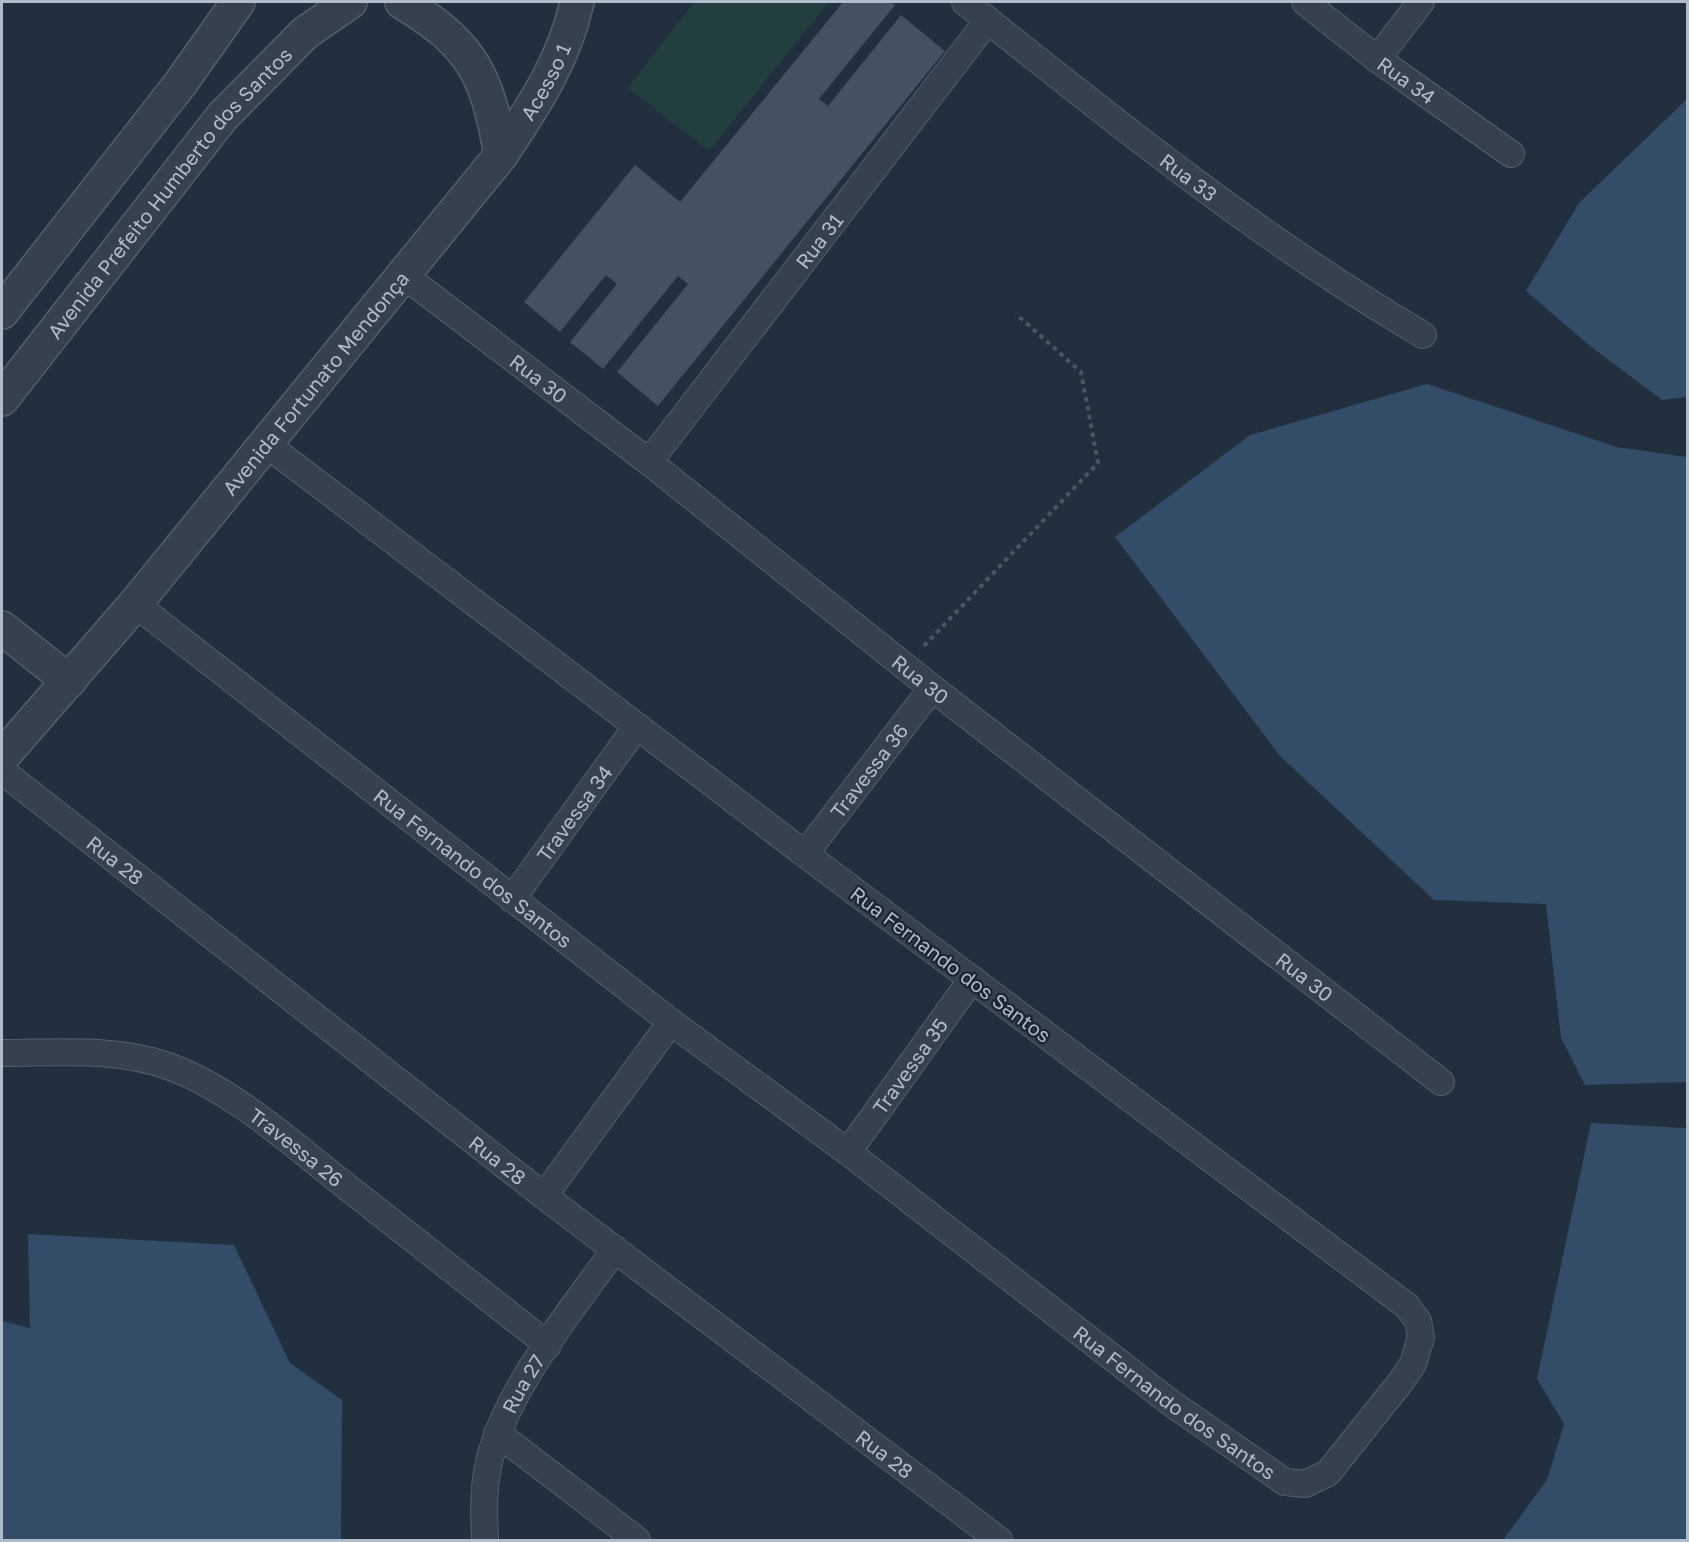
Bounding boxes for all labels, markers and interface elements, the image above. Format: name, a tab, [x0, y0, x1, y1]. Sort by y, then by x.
street label: Acesso 1	[515, 39, 575, 124]
street label: Avenida Prefeito Humberto dos Santos	[42, 42, 297, 343]
street label: Rua 34	[1373, 51, 1440, 109]
street label: Rua 33	[1155, 148, 1222, 206]
street label: Rua 31	[790, 208, 848, 273]
street label: Avenida Fortunato Mendonça	[217, 266, 413, 499]
street label: Rua 30	[505, 349, 572, 408]
street label: Rua 30	[887, 649, 954, 709]
street label: Travessa 36	[825, 718, 913, 823]
street label: Travessa 34	[531, 760, 617, 866]
street label: Rua Fernando dos Santos	[369, 783, 577, 953]
street label: Rua 28	[82, 830, 148, 889]
street label: Rua Fernando dos Santos	[846, 881, 1056, 1047]
street label: Rua 30	[1271, 947, 1338, 1006]
street label: Travessa 35	[867, 1013, 952, 1119]
street label: Travessa 26	[245, 1103, 348, 1191]
street label: Rua 28	[465, 1130, 531, 1189]
street label: Rua Fernando dos Santos	[1069, 1320, 1281, 1484]
street label: Rua 27	[496, 1350, 549, 1417]
street label: Rua 28	[851, 1424, 918, 1483]

